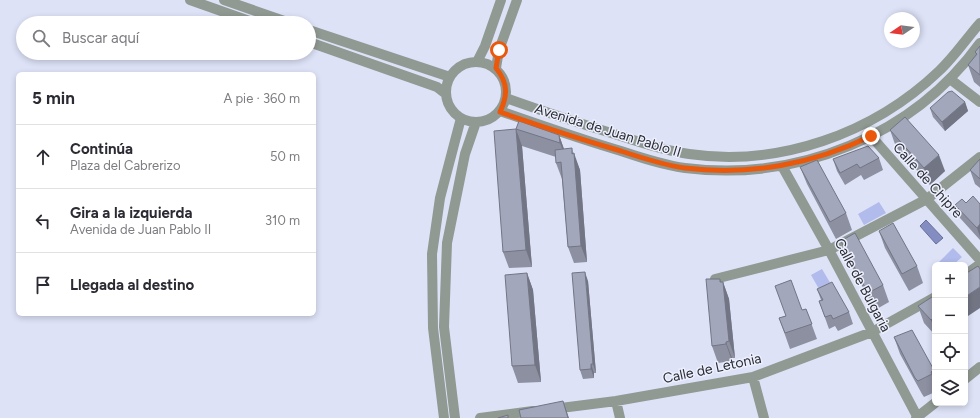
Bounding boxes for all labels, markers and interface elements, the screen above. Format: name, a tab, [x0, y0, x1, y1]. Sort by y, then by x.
north arrow	[884, 12, 920, 48]
search box	[16, 16, 316, 60]
icon: search	[30, 27, 52, 49]
text: Buscar aquí	[62, 29, 139, 47]
route start	[490, 41, 508, 59]
text: 5 min	[32, 88, 75, 108]
text: A pie · 360 m	[223, 91, 300, 106]
street label: Avenida de Juan Pablo II	[533, 100, 683, 161]
route end	[862, 127, 880, 145]
street label: Calle de Chipre	[889, 139, 966, 222]
text: Continúa	[70, 140, 133, 158]
icon: ahead	[32, 146, 54, 168]
text: 50 m	[270, 149, 300, 164]
text: Plaza del Cabrerizo	[70, 158, 180, 173]
text: Gira a la izquierda	[70, 204, 192, 222]
icon: left	[32, 210, 54, 232]
text: 310 m	[265, 213, 300, 228]
text: Avenida de Juan Pablo II	[70, 222, 211, 237]
street label: Calle de Bulgaria	[831, 235, 894, 335]
map controls	[932, 262, 968, 406]
button: +	[932, 262, 968, 298]
icon: arrive	[32, 274, 54, 296]
text: Llegada al destino	[70, 276, 194, 294]
button: −	[932, 298, 968, 334]
button: locate	[932, 334, 968, 370]
street label: Calle de Letonia	[661, 350, 763, 387]
button: layers	[932, 370, 968, 406]

